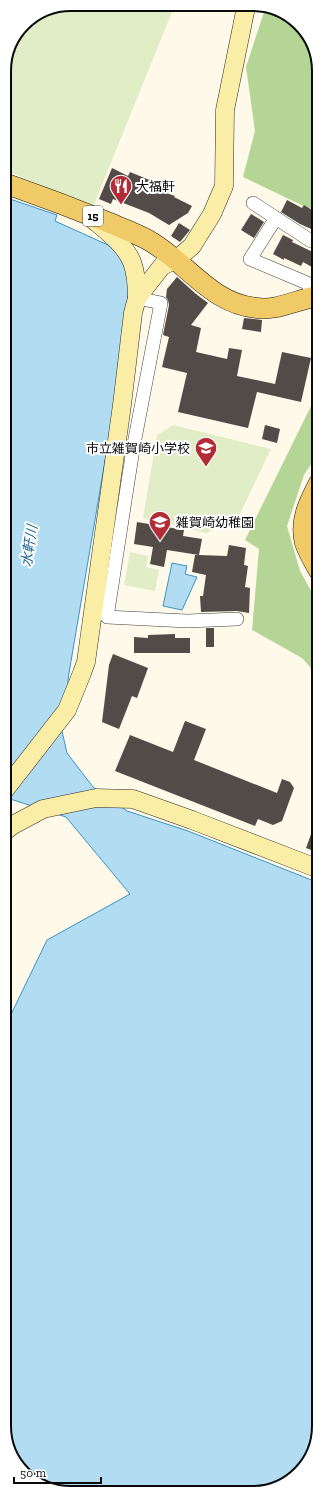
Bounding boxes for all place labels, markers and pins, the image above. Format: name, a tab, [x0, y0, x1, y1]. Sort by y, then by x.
restaurant icon: 大福軒	[108, 173, 134, 206]
place label: 大福軒	[136, 179, 175, 194]
school or university icon: 市立雑賀崎小学校	[193, 435, 219, 468]
place label: 市立雑賀崎小学校	[86, 441, 190, 456]
school or university icon: 雑賀崎幼稚園	[147, 509, 173, 542]
place label: 雑賀崎幼稚園	[176, 515, 254, 530]

